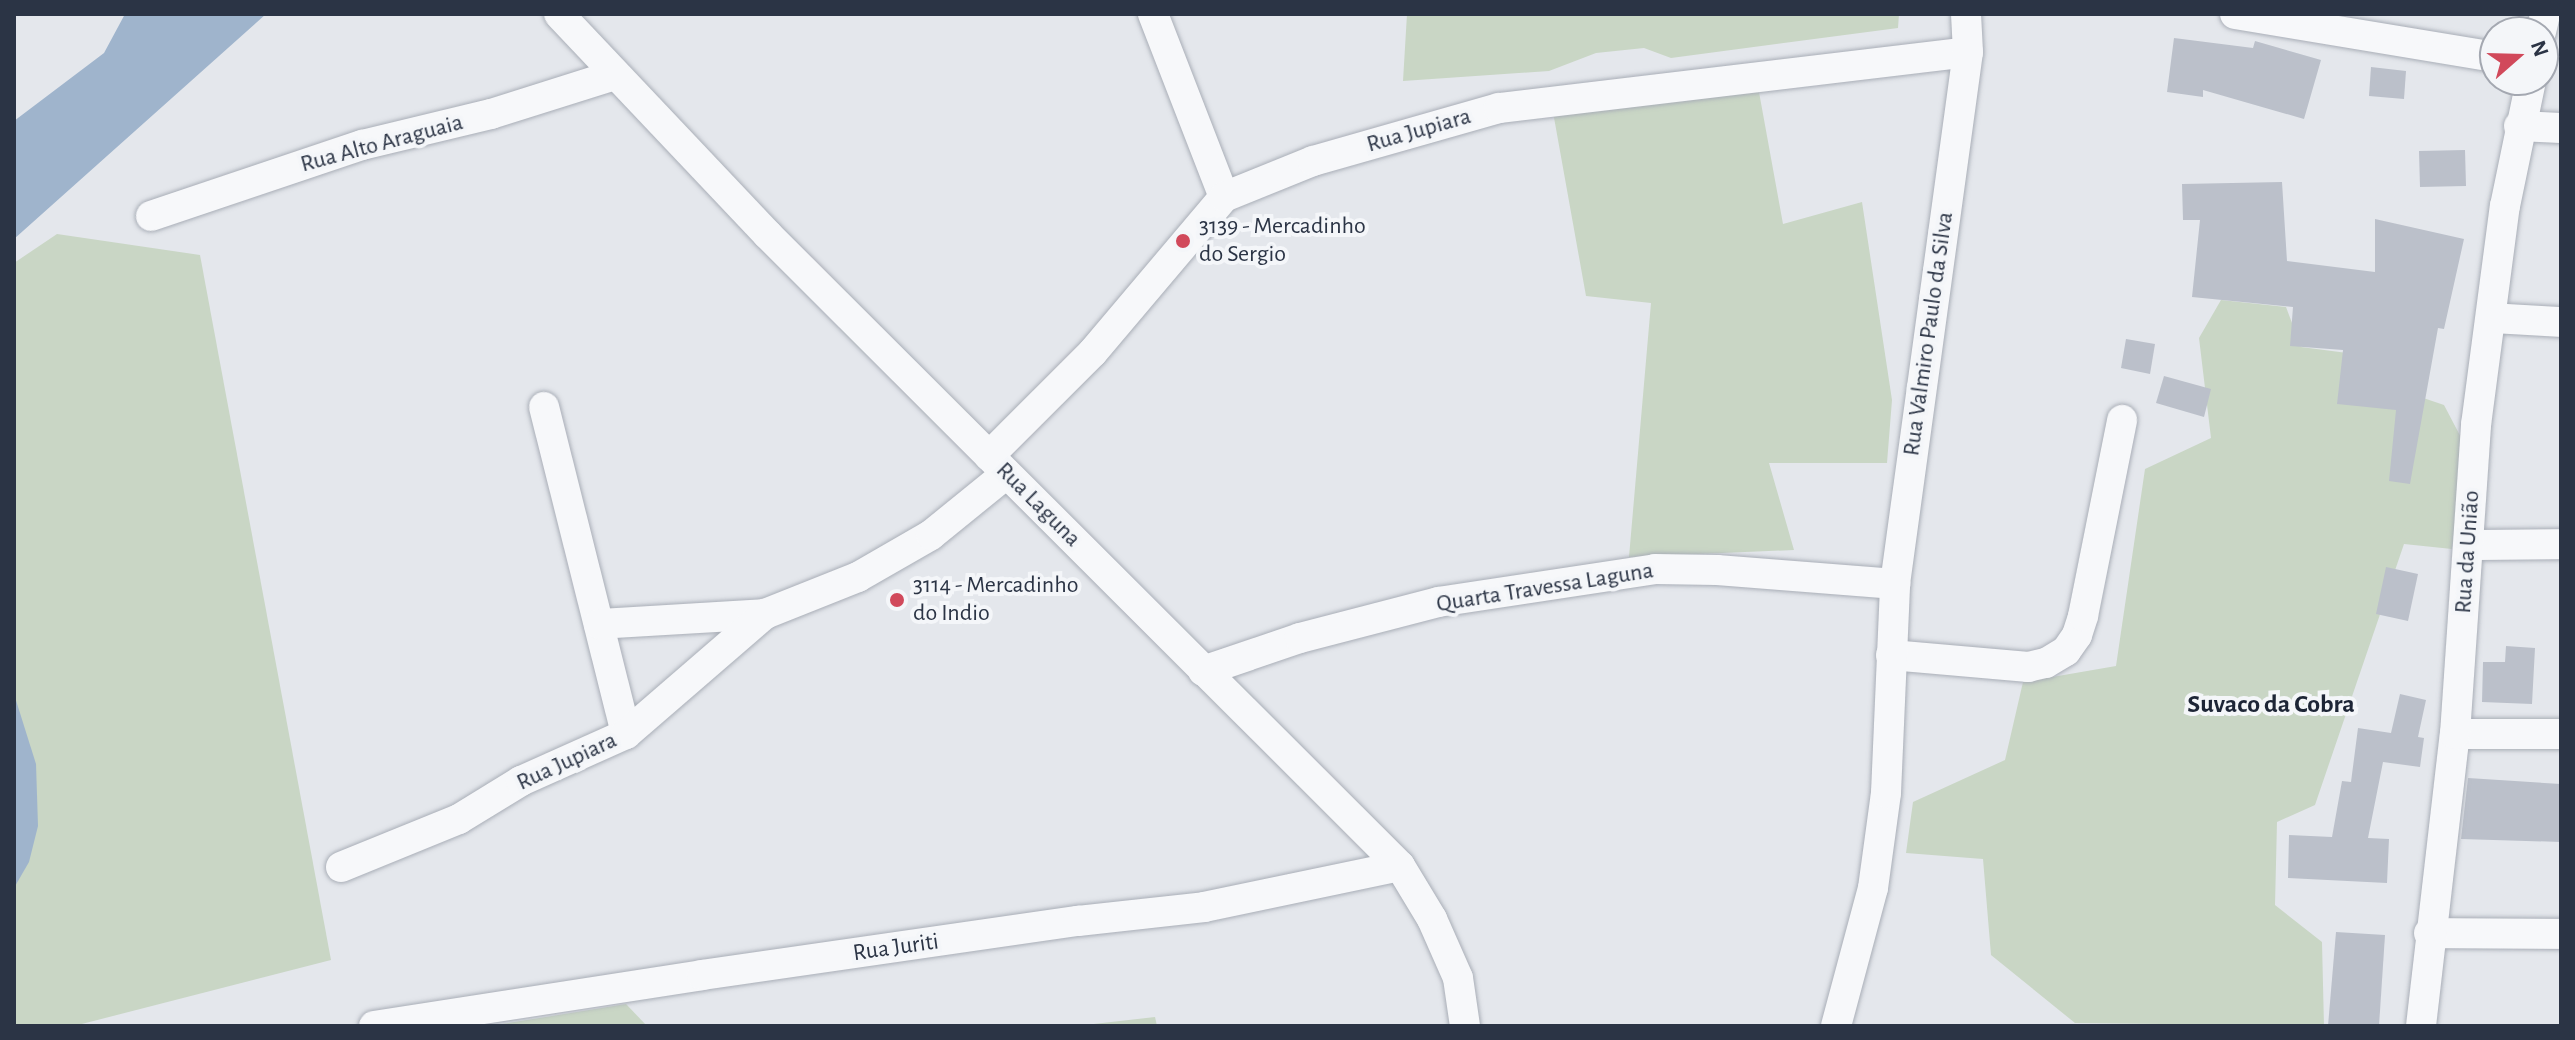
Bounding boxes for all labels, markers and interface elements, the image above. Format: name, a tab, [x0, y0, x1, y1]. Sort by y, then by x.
north arrow	[2479, 16, 2559, 96]
text: N	[2527, 38, 2553, 59]
street label: Rua Jupiara	[1364, 102, 1474, 160]
street label: Rua Alto Araguaia	[298, 108, 466, 180]
street label: Rua Valmiro Paulo da Silva	[1898, 210, 1960, 458]
place label: 3139 - Mercadinho do Sergio	[1199, 213, 1366, 269]
marker: 3139 - Mercadinho do Sergio	[1174, 232, 1192, 250]
street label: Rua Laguna	[990, 457, 1086, 553]
street label: Rua da União	[2449, 490, 2487, 614]
street label: Quarta Travessa Laguna	[1434, 557, 1656, 619]
place label: 3114 - Mercadinho do Indio	[913, 572, 1078, 628]
marker: 3114 - Mercadinho do Indio	[888, 591, 906, 609]
district label: Suvaco da Cobra	[2187, 689, 2355, 721]
street label: Rua Jupiara	[512, 726, 622, 798]
street label: Rua Juriti	[851, 928, 941, 968]

